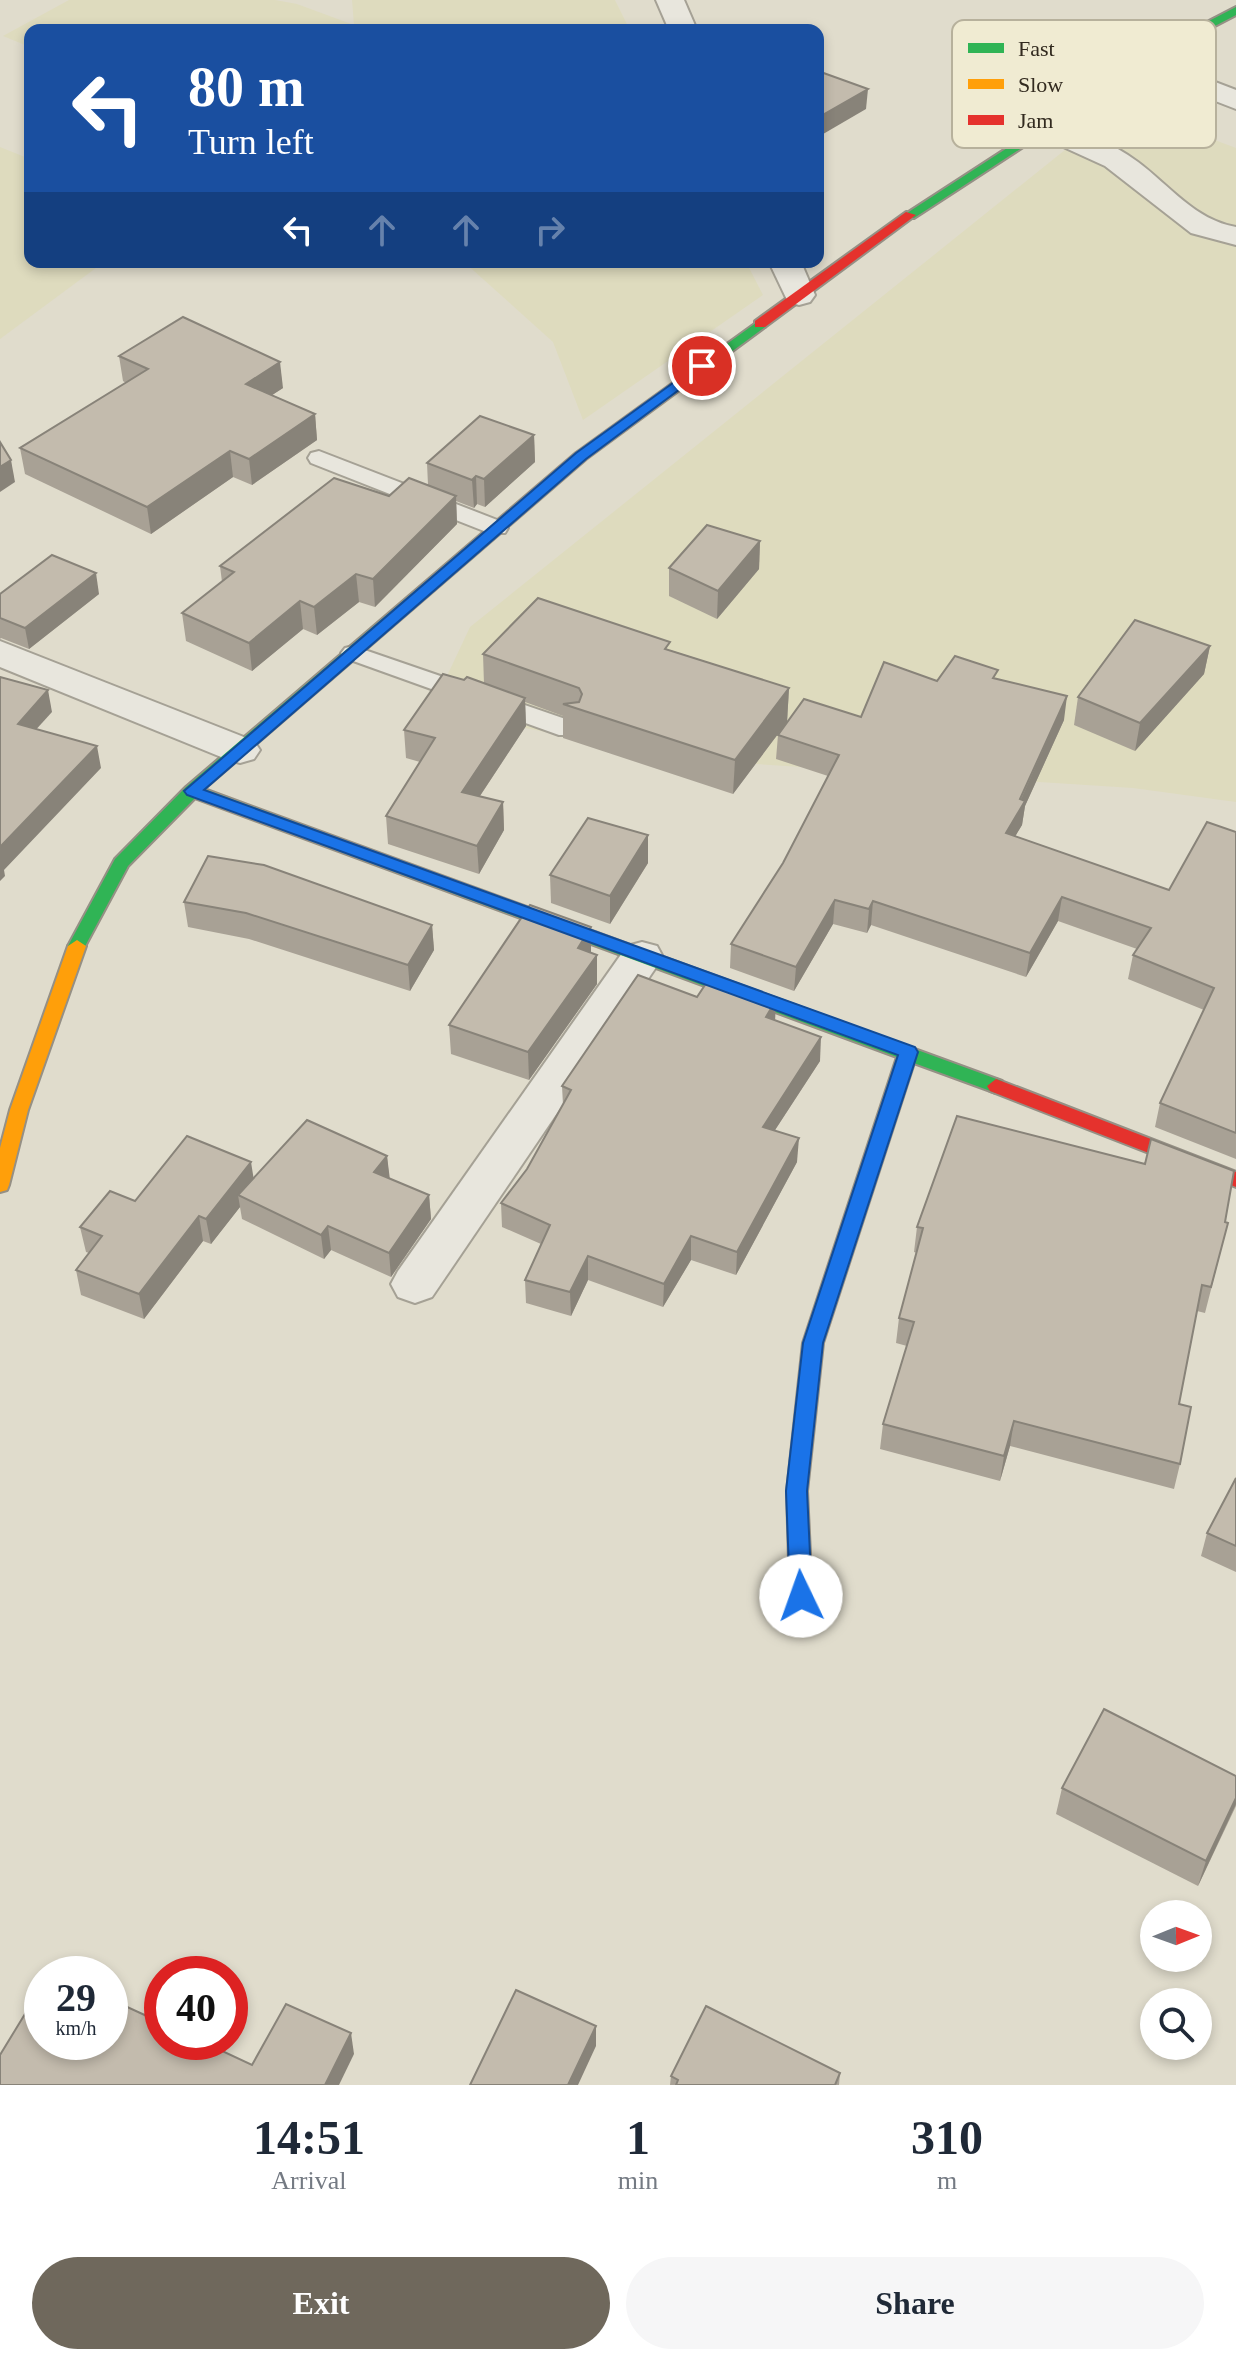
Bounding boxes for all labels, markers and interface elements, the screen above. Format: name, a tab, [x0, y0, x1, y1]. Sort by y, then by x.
legend	[952, 20, 1216, 148]
text: Fast	[1018, 36, 1055, 61]
icon: left	[56, 56, 160, 160]
text: 80 m	[188, 56, 305, 118]
text: Slow	[1018, 72, 1063, 97]
text: Jam	[1018, 108, 1053, 133]
text: Turn left	[188, 122, 314, 162]
icon: left	[276, 208, 320, 252]
icon: ahead	[360, 208, 404, 252]
icon: ahead	[444, 208, 488, 252]
icon: right	[528, 208, 572, 252]
pin	[668, 332, 736, 400]
icon: arrive	[680, 344, 724, 388]
position arrow	[759, 1554, 843, 1638]
north arrow	[1140, 1900, 1212, 1972]
map controls	[1140, 1900, 1212, 2060]
speed limit sign: 40	[144, 1956, 248, 2060]
text: 29	[56, 1975, 96, 2020]
button: search	[1140, 1988, 1212, 2060]
text: km/h	[55, 2017, 97, 2039]
text: 14:51	[253, 2111, 365, 2164]
text: 1	[626, 2111, 650, 2164]
text: 310	[911, 2111, 983, 2164]
text: Arrival	[271, 2166, 346, 2195]
text: min	[618, 2166, 658, 2195]
text: m	[937, 2166, 957, 2195]
button: Exit	[32, 2257, 610, 2349]
button: Share	[626, 2257, 1204, 2349]

